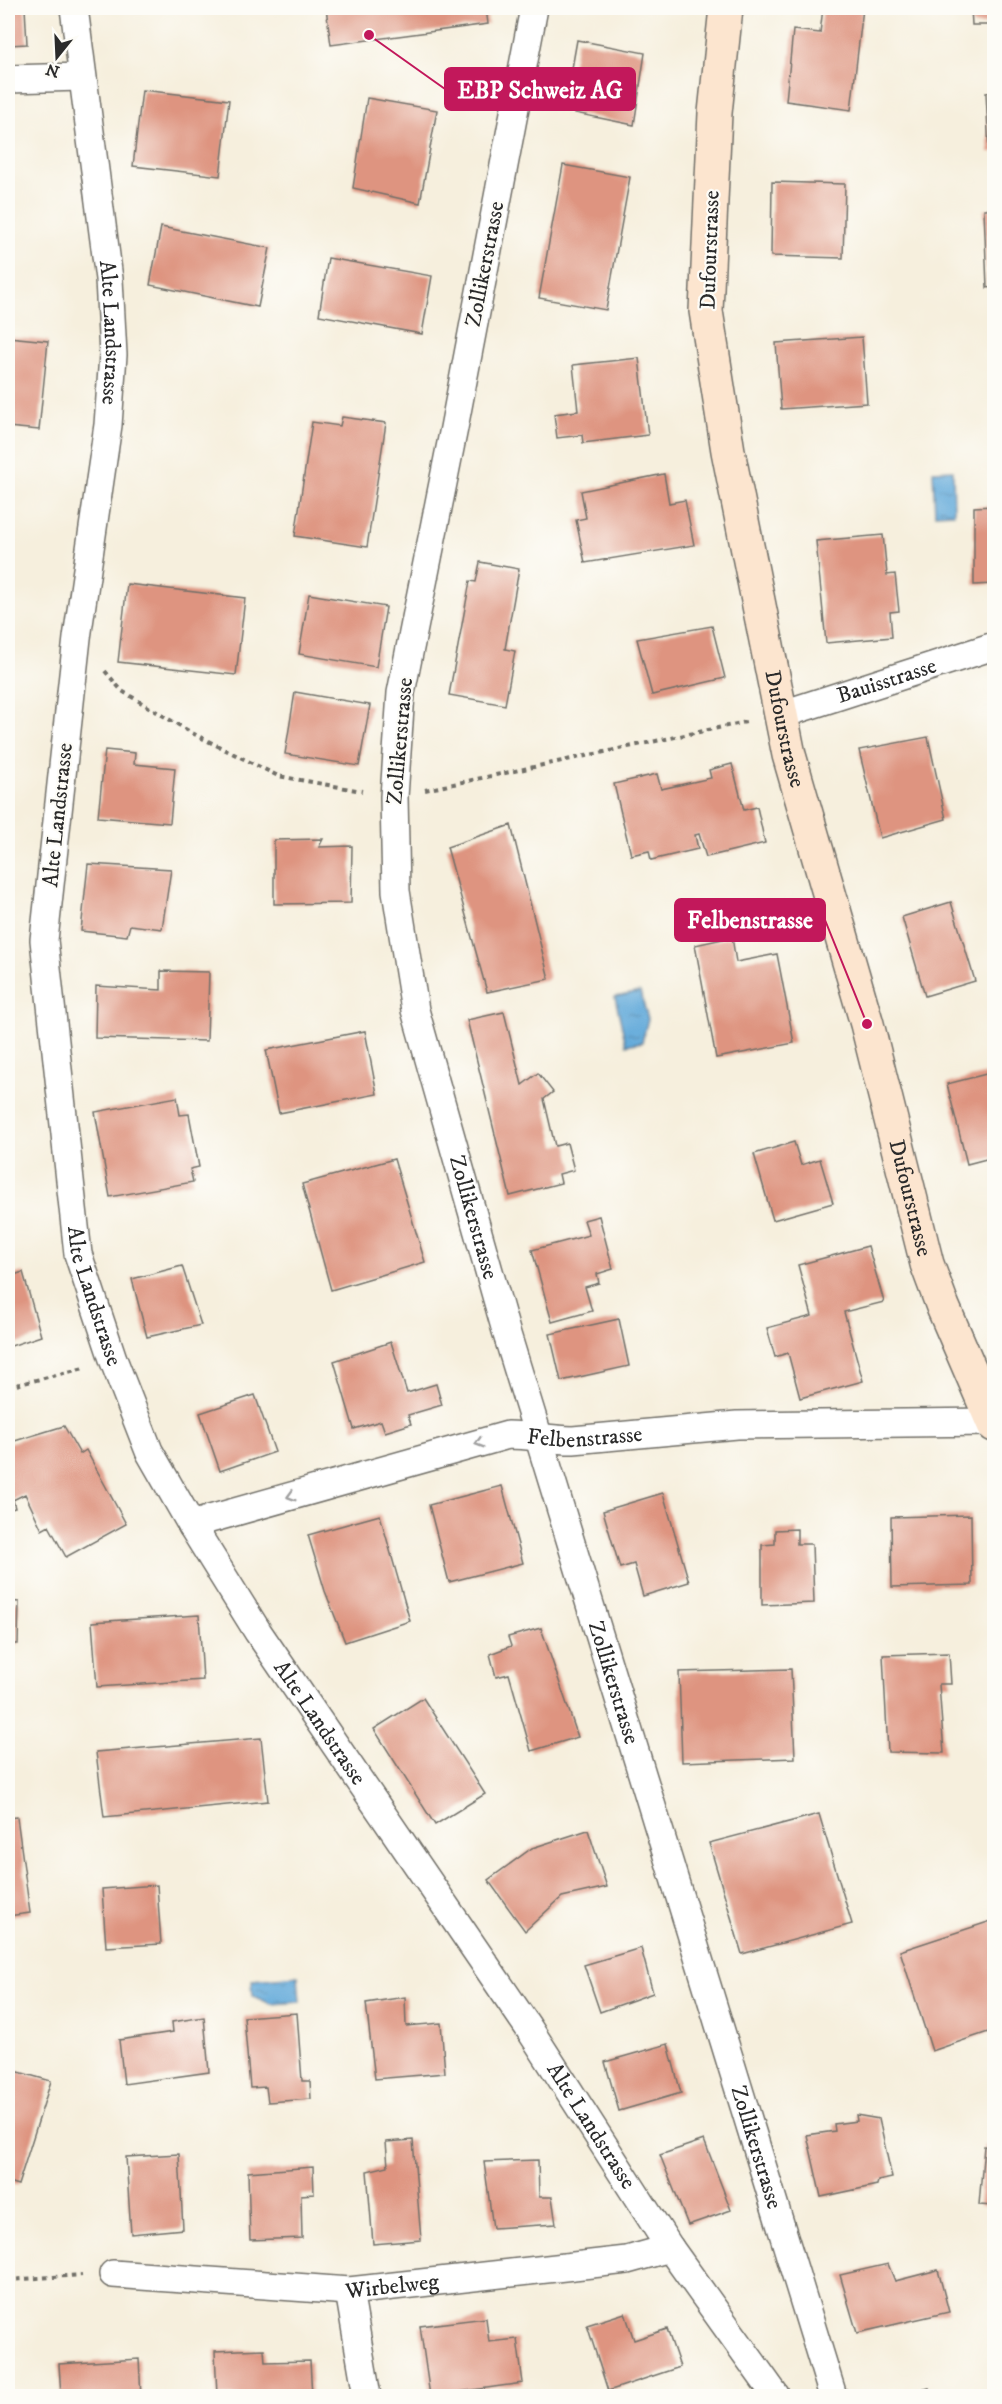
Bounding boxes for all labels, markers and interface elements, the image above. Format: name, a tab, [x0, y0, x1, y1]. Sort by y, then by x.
north arrow	[27, 27, 87, 87]
text: N	[43, 59, 62, 82]
callout: EBP Schweiz AG	[445, 68, 635, 110]
text: EBP Schweiz AG	[457, 76, 623, 106]
street label: Dufourstrasse	[694, 190, 726, 310]
street label: Zollikerstrasse	[460, 199, 510, 329]
street label: Alte Landstrasse	[93, 259, 127, 406]
street label: Bauisstrasse	[834, 652, 940, 709]
street label: Dufourstrasse	[759, 668, 811, 791]
street label: Zollikerstrasse	[381, 676, 419, 806]
street label: Alte Landstrasse	[37, 742, 79, 888]
callout: Felbenstrasse	[675, 899, 825, 941]
text: Felbenstrasse	[687, 906, 813, 936]
street label: Dufourstrasse	[883, 1137, 938, 1259]
street label: Zollikerstrasse	[443, 1152, 504, 1282]
street label: Alte Landstrasse	[62, 1225, 128, 1370]
street label: Felbenstrasse	[526, 1420, 643, 1454]
one-way arrow	[474, 1436, 484, 1448]
one-way arrow	[286, 1489, 297, 1501]
street label: Zollikerstrasse	[582, 1618, 646, 1747]
street label: Alte Landstrasse	[268, 1655, 372, 1790]
street label: Alte Landstrasse	[541, 2057, 642, 2194]
street label: Zollikerstrasse	[725, 2082, 788, 2212]
street label: Wirbelweg	[343, 2268, 440, 2305]

